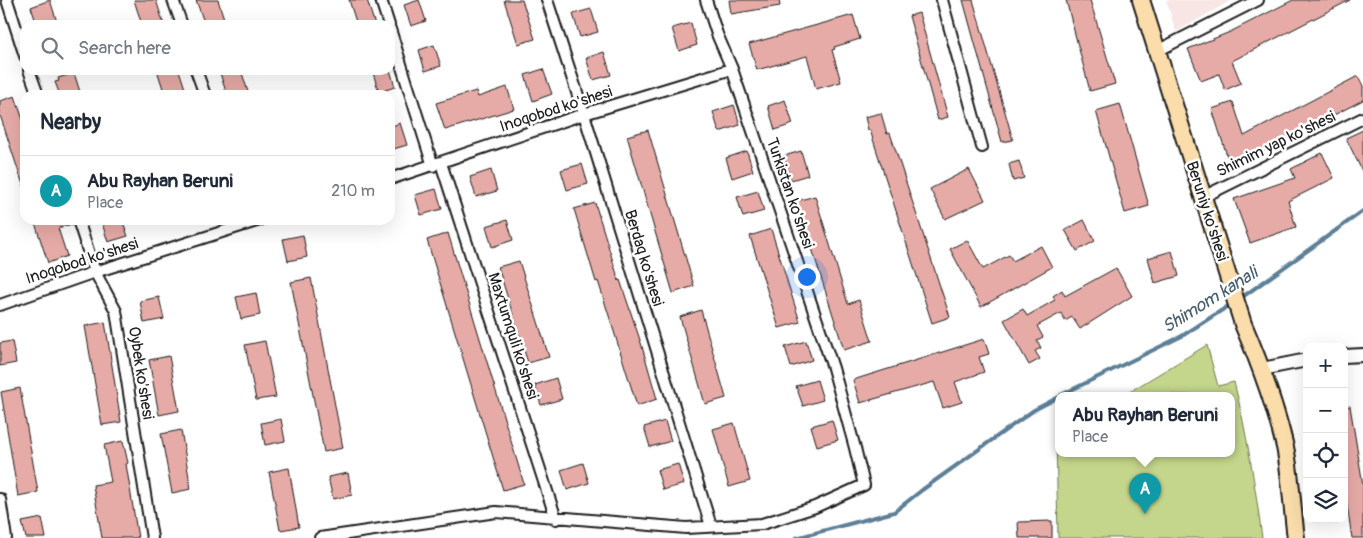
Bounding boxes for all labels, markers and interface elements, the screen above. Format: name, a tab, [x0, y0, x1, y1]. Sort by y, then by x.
search box	[20, 20, 395, 75]
icon: search	[38, 34, 66, 62]
text: Search here	[78, 36, 171, 60]
street label: Inoqobod ko'shesi	[497, 81, 615, 137]
street label: Shimim yap ko'shesi	[1213, 106, 1339, 182]
text: Nearby	[40, 109, 101, 136]
street label: Turkistan ko'shesi	[762, 135, 818, 251]
street label: Beruniy ko'shesi	[1181, 159, 1233, 264]
text: Abu Rayhan Beruni	[87, 169, 233, 193]
text: A	[51, 181, 61, 201]
text: 210 m	[331, 181, 375, 201]
text: Place	[87, 193, 123, 213]
street label: Berdaq ko'shesi	[620, 207, 668, 309]
street label: Inoqobod ko'shesi	[23, 233, 141, 289]
water label: Shimom kanali	[1158, 260, 1264, 338]
your location	[794, 264, 820, 290]
street label: Maxtumquli ko'shesi	[483, 270, 543, 402]
street label: Oybek ko'shesi	[124, 325, 158, 421]
map controls	[1303, 343, 1348, 523]
button: +	[1303, 343, 1348, 388]
button: −	[1303, 388, 1348, 433]
popup	[1055, 392, 1235, 457]
text: Abu Rayhan Beruni	[1072, 403, 1218, 427]
text: Place	[1072, 427, 1108, 447]
button: locate	[1303, 433, 1348, 478]
pin: A	[1129, 473, 1161, 514]
button: layers	[1303, 478, 1348, 523]

